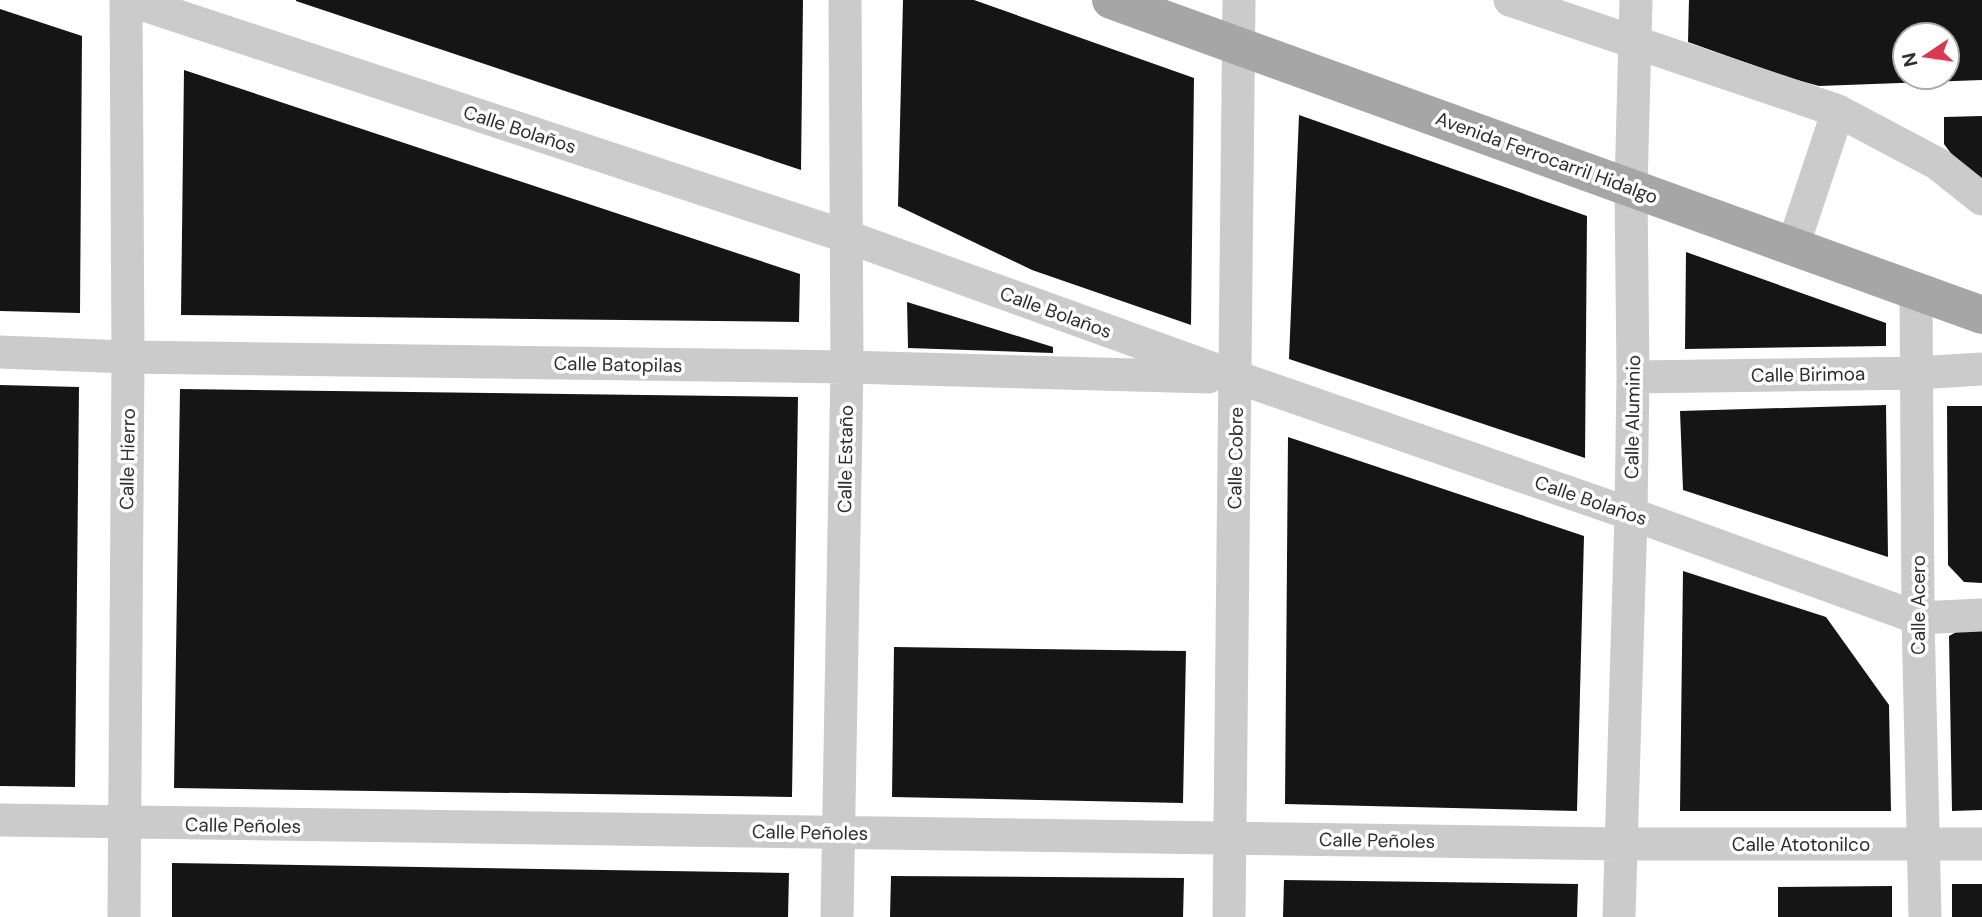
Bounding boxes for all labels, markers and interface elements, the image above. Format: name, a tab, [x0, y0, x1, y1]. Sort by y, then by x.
north arrow	[1891, 21, 1961, 91]
text: N	[1896, 50, 1924, 69]
street label: Calle Bolaños	[460, 99, 579, 159]
street label: Avenida Ferrocarril Hidalgo	[1432, 106, 1661, 209]
street label: Calle Bolaños	[996, 281, 1115, 344]
street label: Calle Batopilas	[553, 351, 683, 378]
street label: Calle Aluminio	[1619, 355, 1646, 479]
street label: Calle Birimoa	[1751, 361, 1865, 388]
street label: Calle Estaño	[832, 405, 859, 513]
street label: Calle Cobre	[1222, 407, 1249, 509]
street label: Calle Hierro	[114, 408, 141, 510]
street label: Calle Bolaños	[1531, 470, 1650, 531]
street label: Calle Acero	[1906, 555, 1931, 655]
street label: Calle Peñoles	[185, 812, 301, 839]
street label: Calle Peñoles	[752, 819, 868, 846]
street label: Calle Peñoles	[1319, 827, 1435, 854]
street label: Calle Atotonilco	[1732, 832, 1870, 857]

